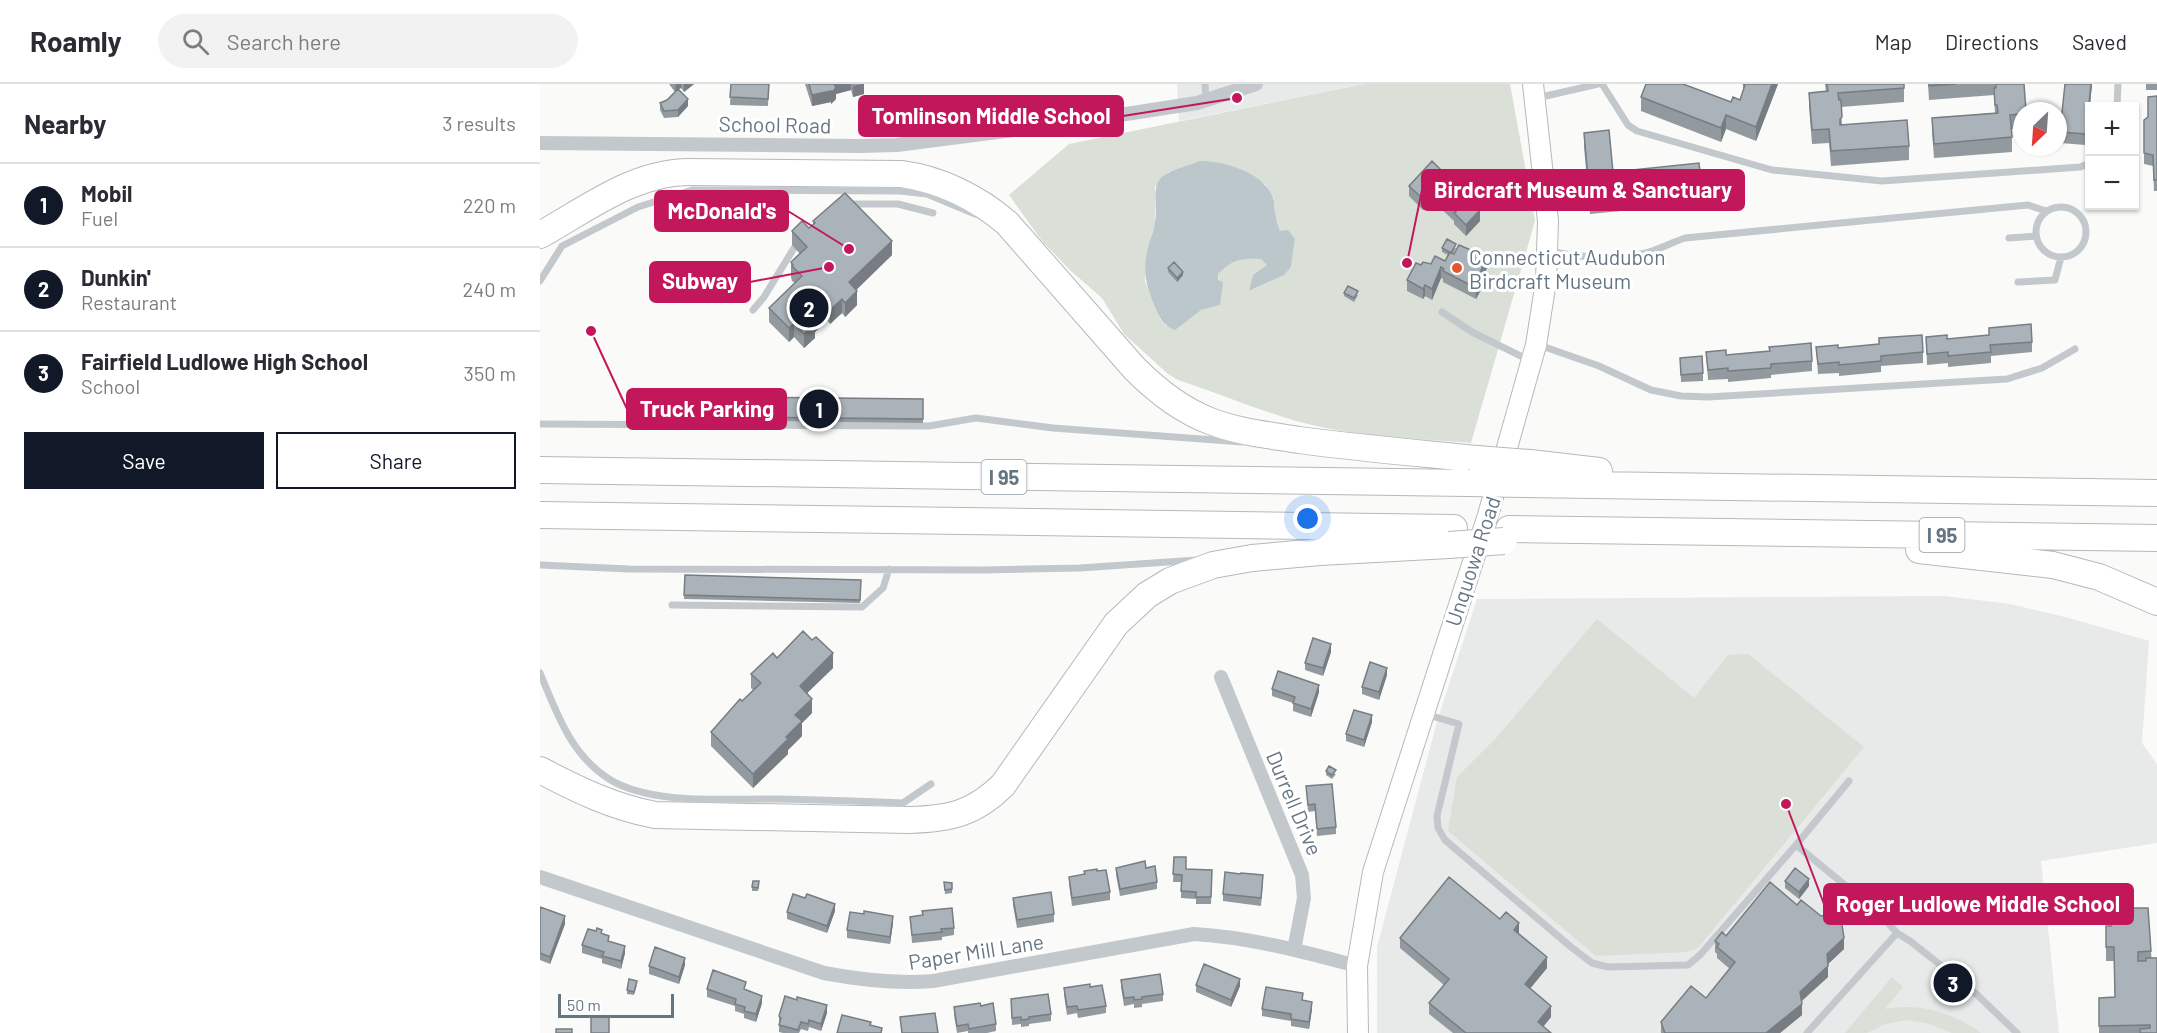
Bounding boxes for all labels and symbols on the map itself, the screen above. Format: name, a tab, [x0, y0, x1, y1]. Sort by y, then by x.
callout: Tomlinson Middle School	[859, 96, 1123, 136]
text: Tomlinson Middle School	[871, 102, 1111, 128]
north arrow	[2013, 102, 2067, 156]
street label: School Road	[718, 111, 832, 137]
callout: Birdcraft Museum & Sanctuary	[1422, 170, 1744, 210]
text: Birdcraft Museum & Sanctuary	[1434, 176, 1732, 202]
callout: McDonald's	[655, 191, 788, 231]
text: McDonald's	[667, 197, 777, 223]
place label: Connecticut Audubon Birdcraft Museum	[1469, 244, 1666, 293]
marker: Connecticut Audubon Birdcraft Museum	[1450, 261, 1464, 275]
callout: Subway	[650, 262, 750, 302]
text: Subway	[662, 267, 738, 293]
pin: 2	[790, 286, 828, 330]
pin: 1	[800, 386, 838, 432]
callout: Truck Parking	[627, 389, 786, 429]
text: Truck Parking	[640, 395, 774, 421]
road number: I 95	[982, 460, 1026, 494]
street label: Unquowa Road	[1439, 493, 1505, 629]
your location	[1293, 504, 1322, 533]
road number: I 95	[1920, 518, 1964, 552]
street label: Durrell Drive	[1262, 747, 1328, 859]
callout: Roger Ludlowe Middle School	[1824, 884, 2133, 924]
text: Roger Ludlowe Middle School	[1836, 890, 2120, 916]
street label: Paper Mill Lane	[906, 928, 1046, 974]
pin: 3	[1934, 960, 1972, 1006]
scale bar	[558, 991, 674, 1018]

